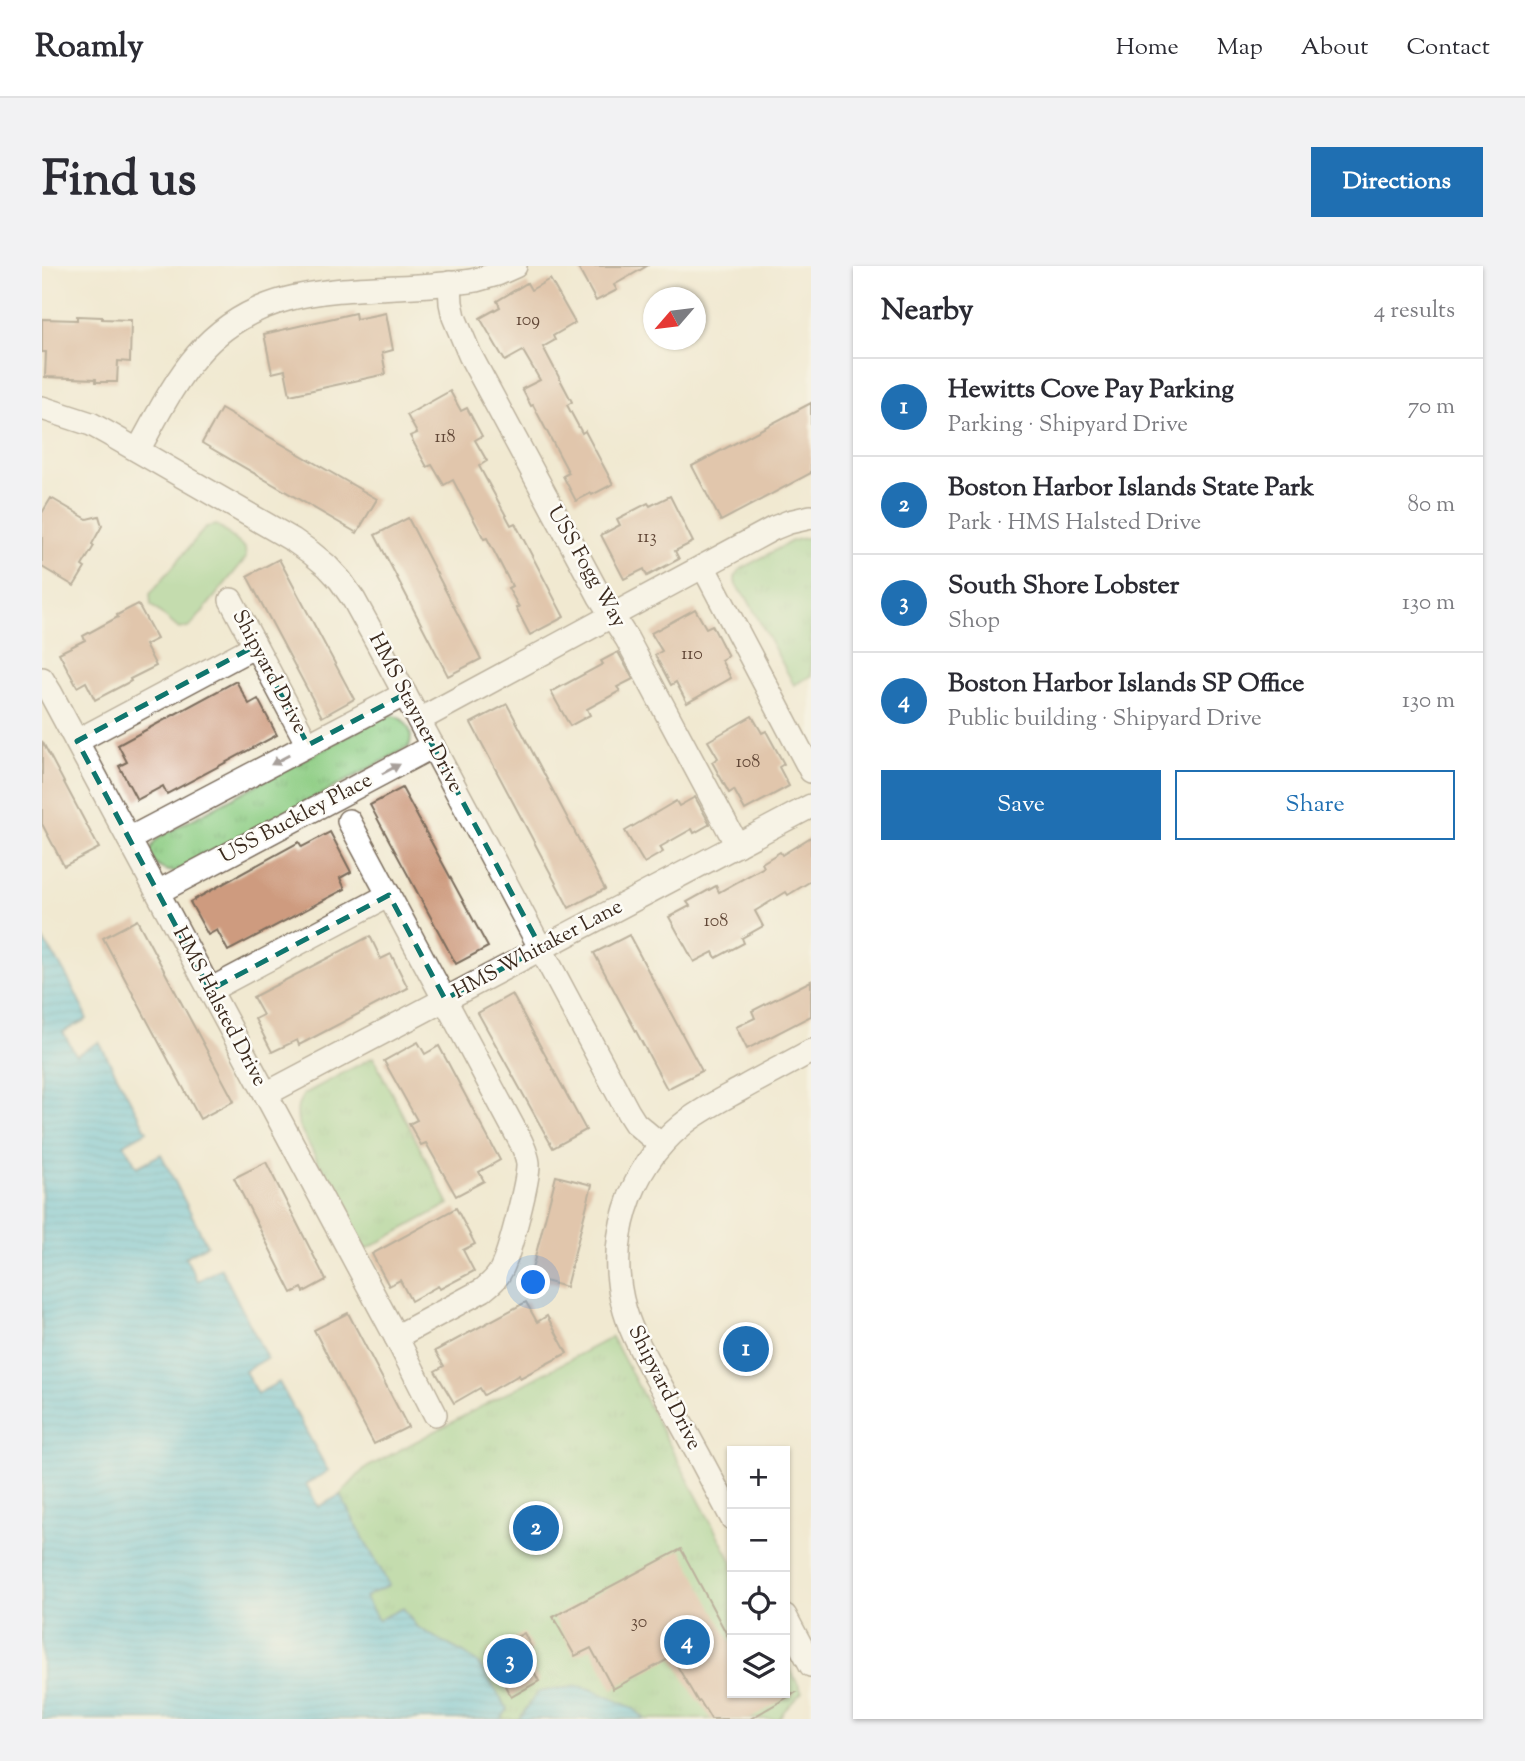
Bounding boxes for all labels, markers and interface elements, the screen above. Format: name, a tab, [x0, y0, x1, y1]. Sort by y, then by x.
text: Roamly	[35, 24, 144, 72]
text: Home	[1116, 31, 1179, 65]
text: Map	[1217, 31, 1263, 65]
text: About	[1301, 31, 1368, 65]
text: Contact	[1406, 31, 1490, 65]
text: Find us	[42, 147, 196, 217]
button: Directions	[1311, 147, 1483, 217]
north arrow	[643, 287, 706, 350]
text: Nearby	[881, 290, 973, 333]
text: 4 results	[1374, 295, 1455, 328]
house number: 109	[516, 308, 540, 334]
text: Hewitts Cove Pay Parking	[948, 372, 1234, 409]
text: 1	[900, 391, 908, 424]
text: 70 m	[1408, 391, 1455, 424]
text: Parking · Shipyard Drive	[948, 409, 1188, 442]
house number: 118	[434, 425, 456, 451]
text: Boston Harbor Islands State Park	[948, 470, 1314, 507]
text: 2	[899, 489, 909, 522]
text: 80 m	[1407, 489, 1455, 522]
street label: USS Fogg Way	[539, 501, 633, 634]
text: Park · HMS Halsted Drive	[948, 507, 1201, 540]
house number: 113	[637, 525, 657, 551]
text: South Shore Lobster	[948, 568, 1179, 605]
text: 3	[899, 587, 909, 620]
text: 130 m	[1402, 587, 1455, 620]
street label: Shipyard Drive	[224, 605, 314, 739]
text: Shop	[948, 605, 1000, 638]
street label: HMS Stayner Drive	[360, 628, 470, 798]
house number: 110	[681, 642, 703, 668]
text: Boston Harbor Islands SP Office	[948, 666, 1304, 703]
text: 4	[898, 685, 910, 718]
text: 130 m	[1402, 685, 1455, 718]
text: Public building · Shipyard Drive	[948, 703, 1262, 736]
house number: 108	[736, 750, 760, 776]
one-way arrow	[270, 754, 290, 765]
one-way arrow	[381, 763, 401, 774]
street label: USS Buckley Place	[214, 766, 378, 872]
button: Save	[881, 770, 1161, 840]
button: Share	[1175, 770, 1455, 840]
street label: HMS Whitaker Lane	[448, 893, 628, 1007]
house number: 108	[704, 909, 728, 935]
street label: HMS Halsted Drive	[164, 922, 274, 1092]
your location	[516, 1265, 550, 1299]
street label: Shipyard Drive	[620, 1320, 708, 1456]
pin: 1	[723, 1323, 769, 1375]
map controls	[727, 1446, 790, 1698]
button: +	[727, 1446, 790, 1509]
pin: 2	[513, 1502, 559, 1554]
button: −	[727, 1509, 790, 1572]
button: locate	[727, 1572, 790, 1635]
house number: 30	[631, 1610, 647, 1636]
pin: 4	[664, 1616, 710, 1668]
pin: 3	[487, 1635, 533, 1687]
button: layers	[727, 1635, 790, 1698]

